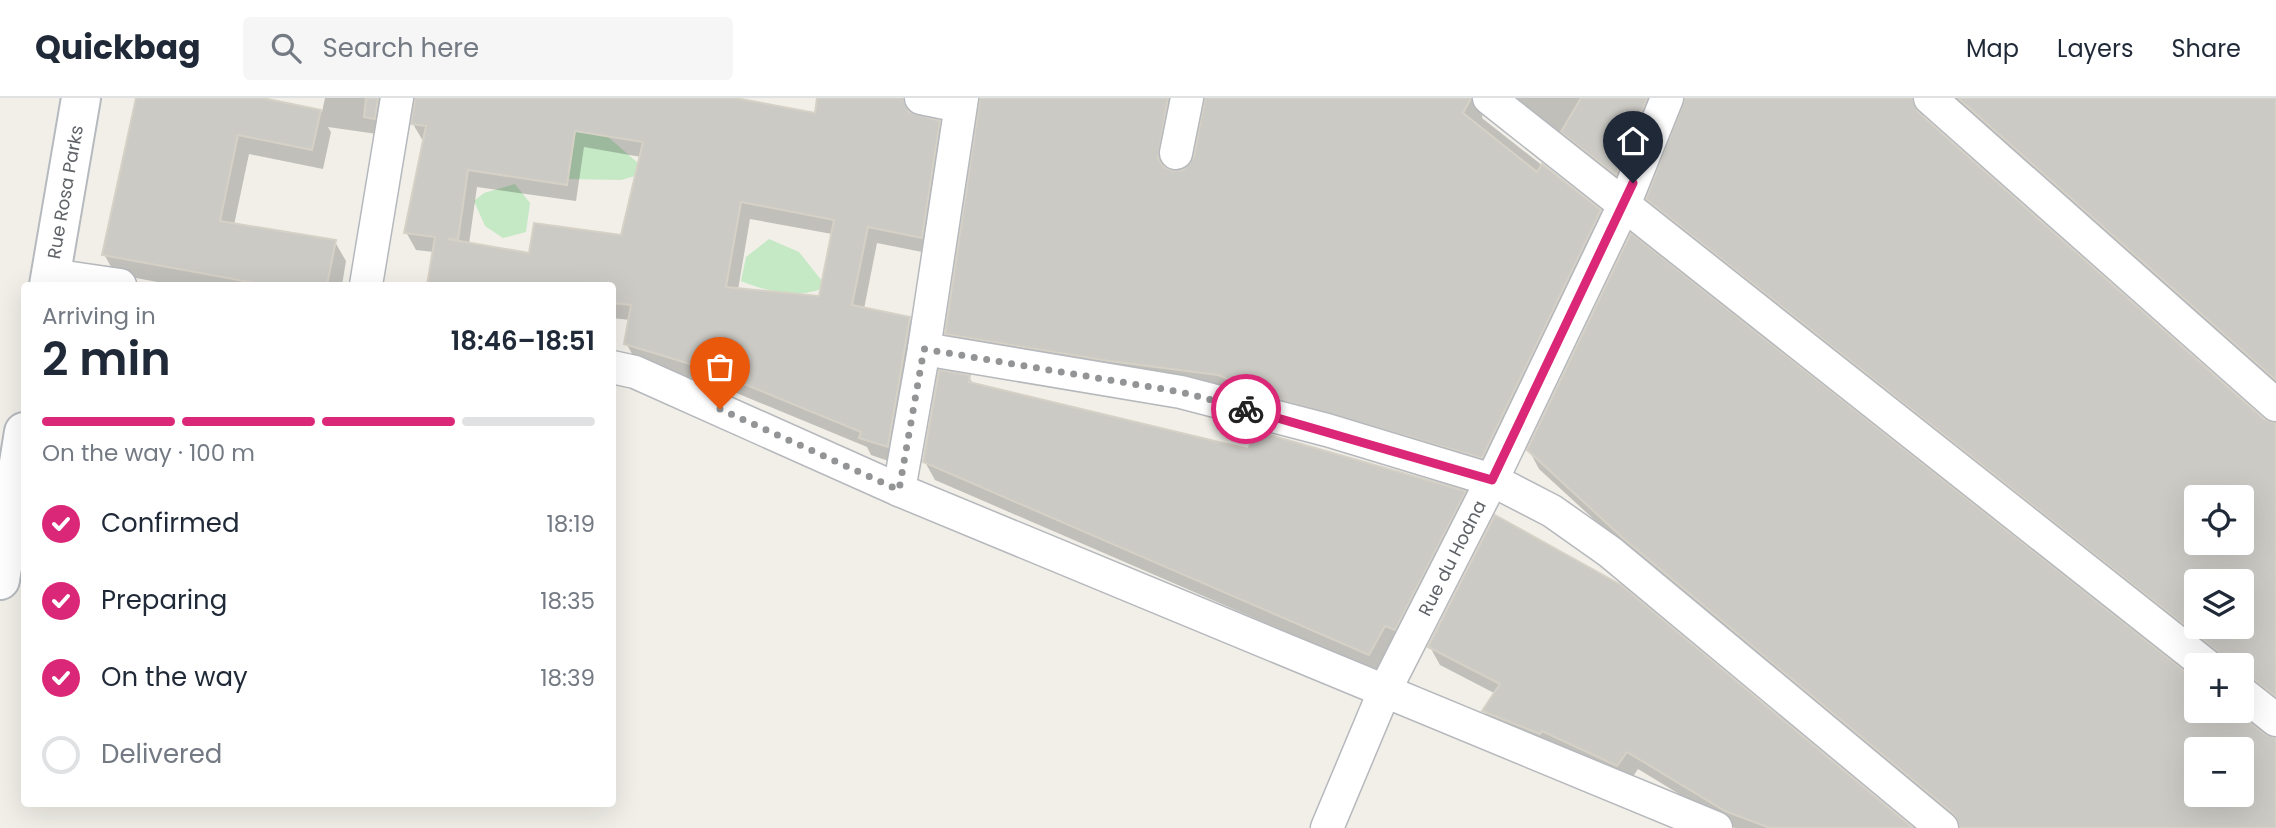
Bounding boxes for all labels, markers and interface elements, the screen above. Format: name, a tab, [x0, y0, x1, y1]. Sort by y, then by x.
search box	[243, 17, 733, 80]
text: Quickbag	[35, 24, 201, 71]
icon: search	[267, 29, 305, 67]
text: Search here	[323, 30, 479, 66]
text: Map	[1966, 32, 2019, 65]
text: Layers	[2057, 32, 2133, 65]
text: Share	[2171, 32, 2241, 65]
pin	[1603, 111, 1663, 183]
icon: home	[1614, 122, 1652, 160]
street label: Rue Rosa Parks	[41, 123, 89, 261]
text: Arriving in	[42, 300, 156, 332]
text: 18:46–18:51	[451, 323, 595, 359]
text: 2 min	[42, 327, 171, 391]
pin	[690, 337, 750, 409]
icon: bag	[701, 348, 739, 386]
courier	[1211, 374, 1281, 444]
icon: bike	[1227, 390, 1265, 428]
text: On the way · 100 m	[42, 437, 255, 469]
map controls	[2184, 485, 2254, 807]
button: locate	[2184, 485, 2254, 555]
street label: Rue du Hodna	[1412, 496, 1492, 620]
icon: check	[42, 505, 80, 543]
text: Confirmed	[101, 505, 239, 541]
text: 18:19	[546, 508, 595, 540]
button: layers	[2184, 569, 2254, 639]
icon: check	[42, 582, 80, 620]
text: Preparing	[101, 582, 227, 618]
text: 18:35	[540, 585, 595, 617]
button: +	[2184, 653, 2254, 723]
icon: check	[42, 659, 80, 697]
text: On the way	[101, 659, 248, 695]
text: 18:39	[540, 662, 595, 694]
text: Delivered	[101, 736, 222, 772]
button: −	[2184, 737, 2254, 807]

